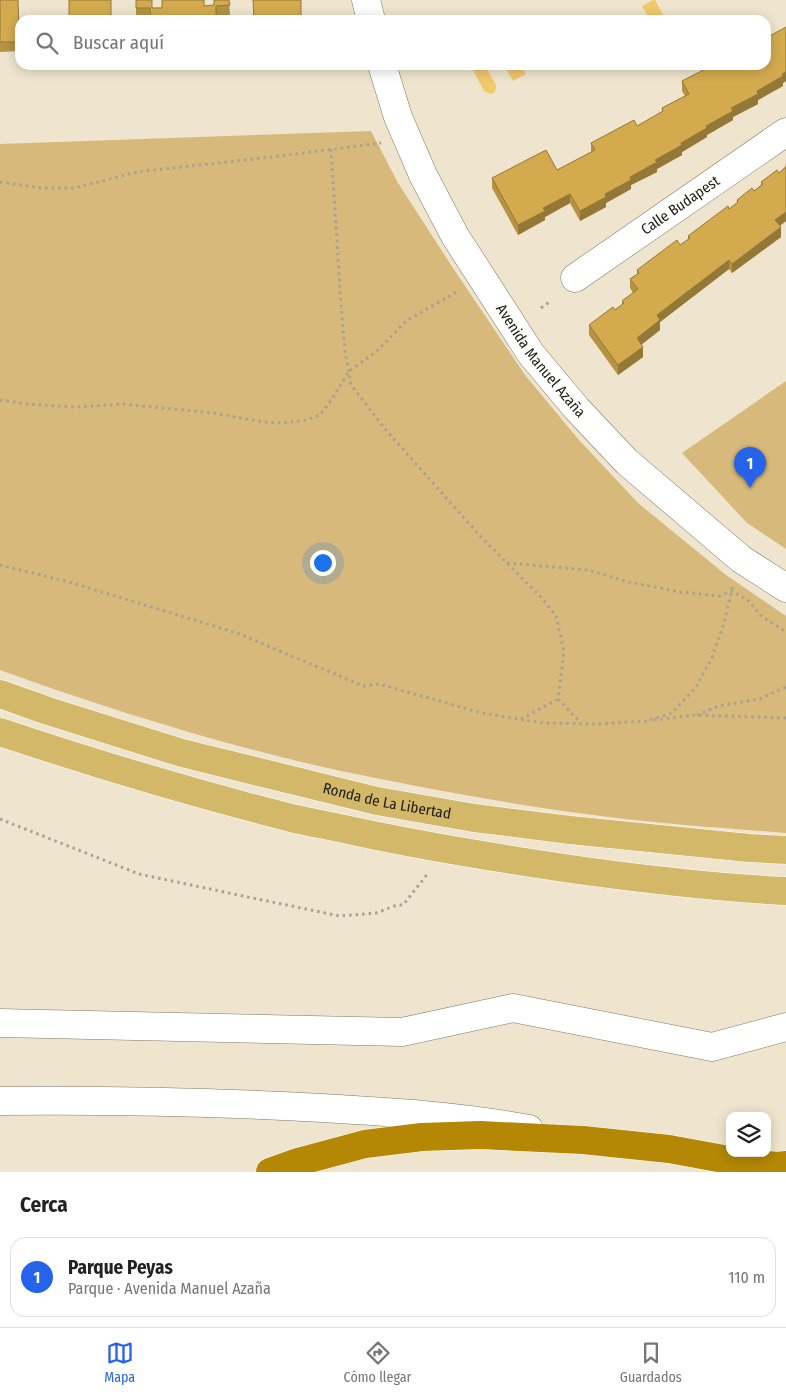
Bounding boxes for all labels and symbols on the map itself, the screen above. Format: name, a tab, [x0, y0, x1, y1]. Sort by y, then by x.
street label: Calle Budapest	[637, 172, 723, 239]
street label: Avenida Manuel Azaña	[492, 301, 589, 421]
pin: 1	[734, 447, 766, 488]
your location	[310, 550, 336, 576]
street label: Ronda de La Libertad	[321, 779, 452, 823]

